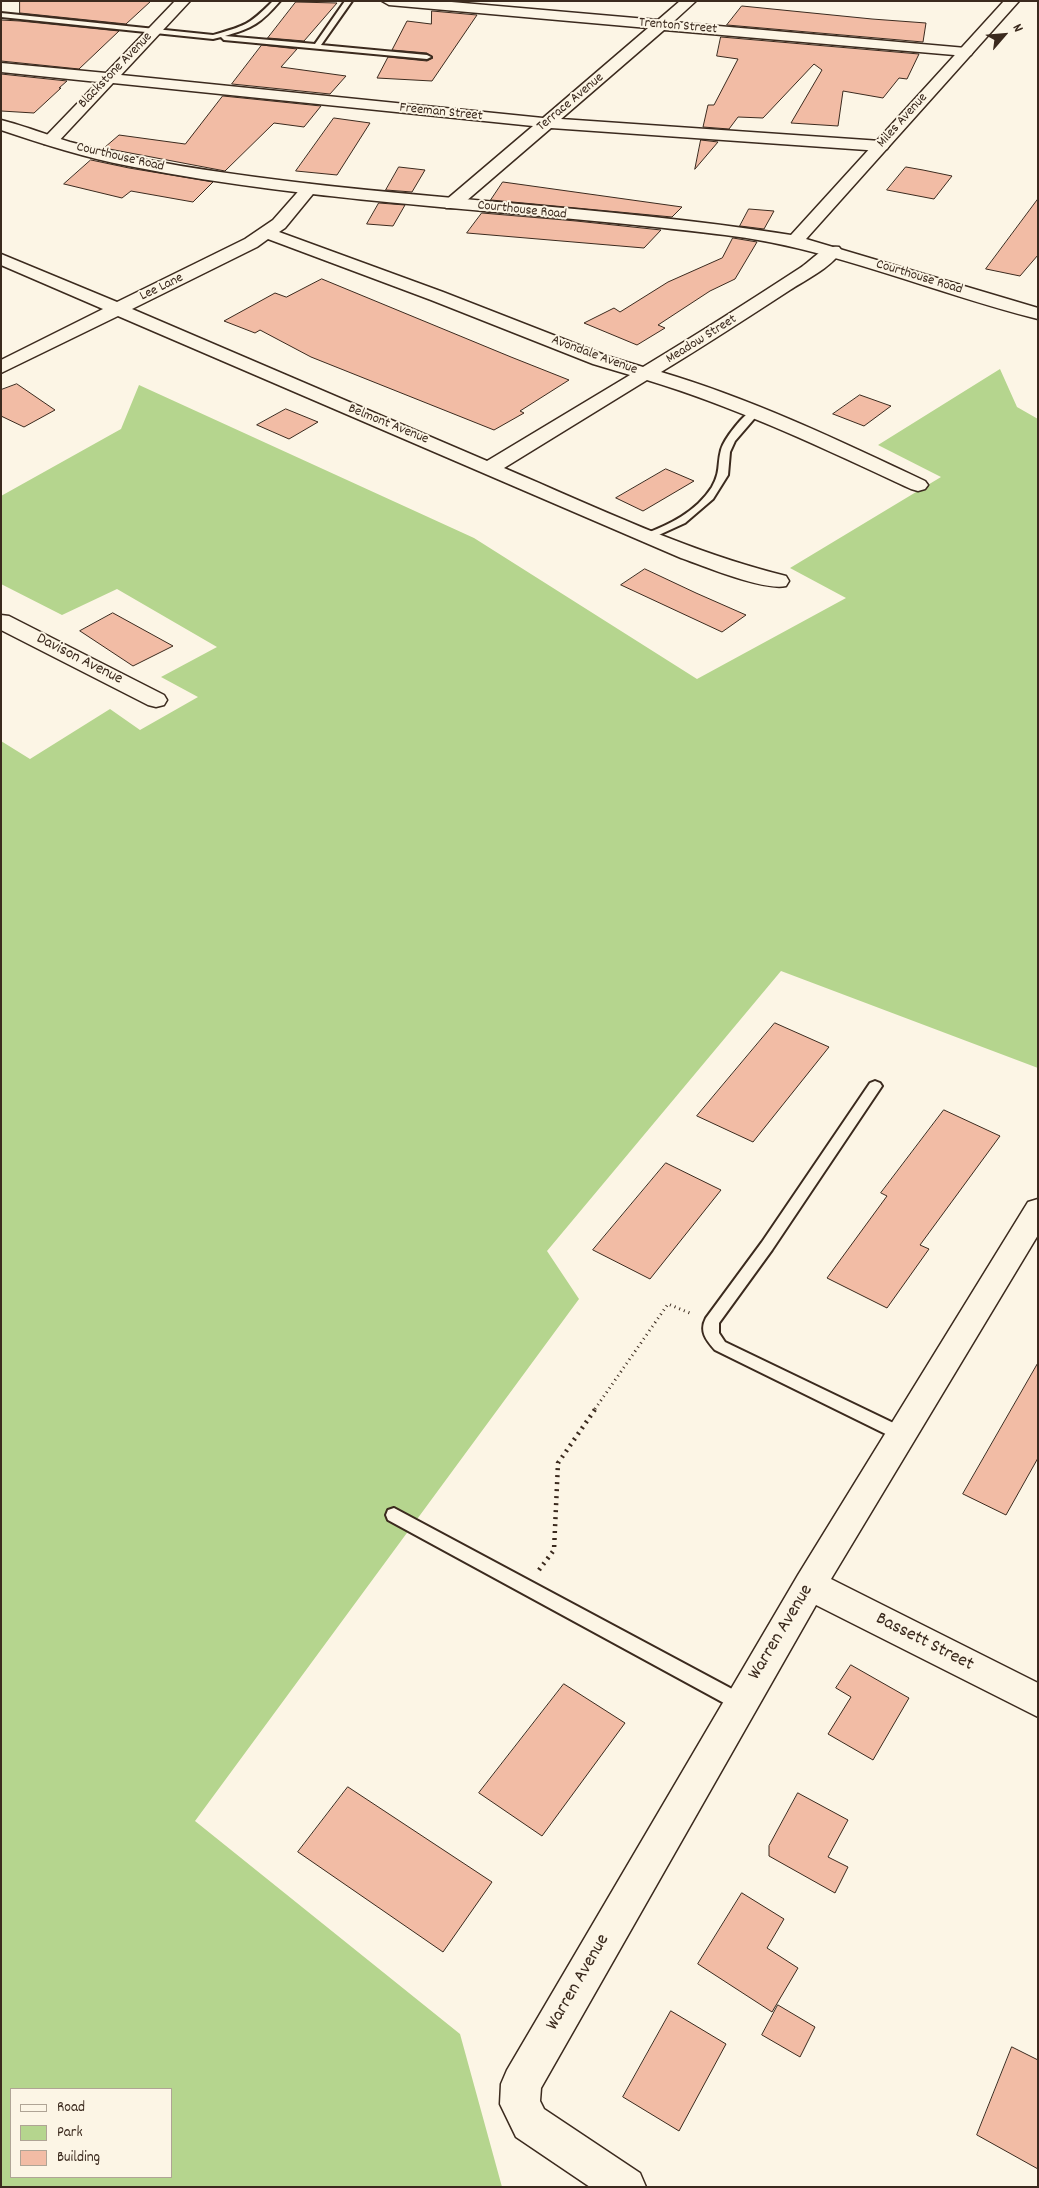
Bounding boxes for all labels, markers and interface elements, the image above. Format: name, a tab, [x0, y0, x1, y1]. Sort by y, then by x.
north arrow	[979, 10, 1029, 60]
street label: Trenton Street	[638, 15, 718, 39]
text: N	[1007, 21, 1028, 36]
street label: Blackstone Avenue	[75, 29, 157, 113]
street label: Terrace Avenue	[534, 70, 608, 136]
street label: Miles Avenue	[874, 90, 932, 152]
street label: Freeman Street	[399, 100, 483, 126]
street label: Courthouse Road	[74, 140, 166, 176]
street label: Courthouse Road	[477, 198, 567, 224]
street label: Courthouse Road	[874, 257, 964, 299]
street label: Lee Lane	[138, 270, 186, 306]
street label: Meadow Street	[664, 312, 740, 368]
street label: Avondale Avenue	[549, 333, 639, 379]
street label: Belmont Avenue	[345, 401, 431, 449]
street label: Davison Avenue	[33, 630, 125, 690]
street label: Warren Avenue	[745, 1581, 819, 1685]
street label: Bassett Street	[871, 1609, 977, 1677]
street label: Warren Avenue	[542, 1931, 616, 2035]
legend	[10, 2088, 172, 2178]
text: Road	[57, 2097, 85, 2119]
text: Park	[57, 2122, 83, 2144]
text: Building	[57, 2147, 100, 2169]

